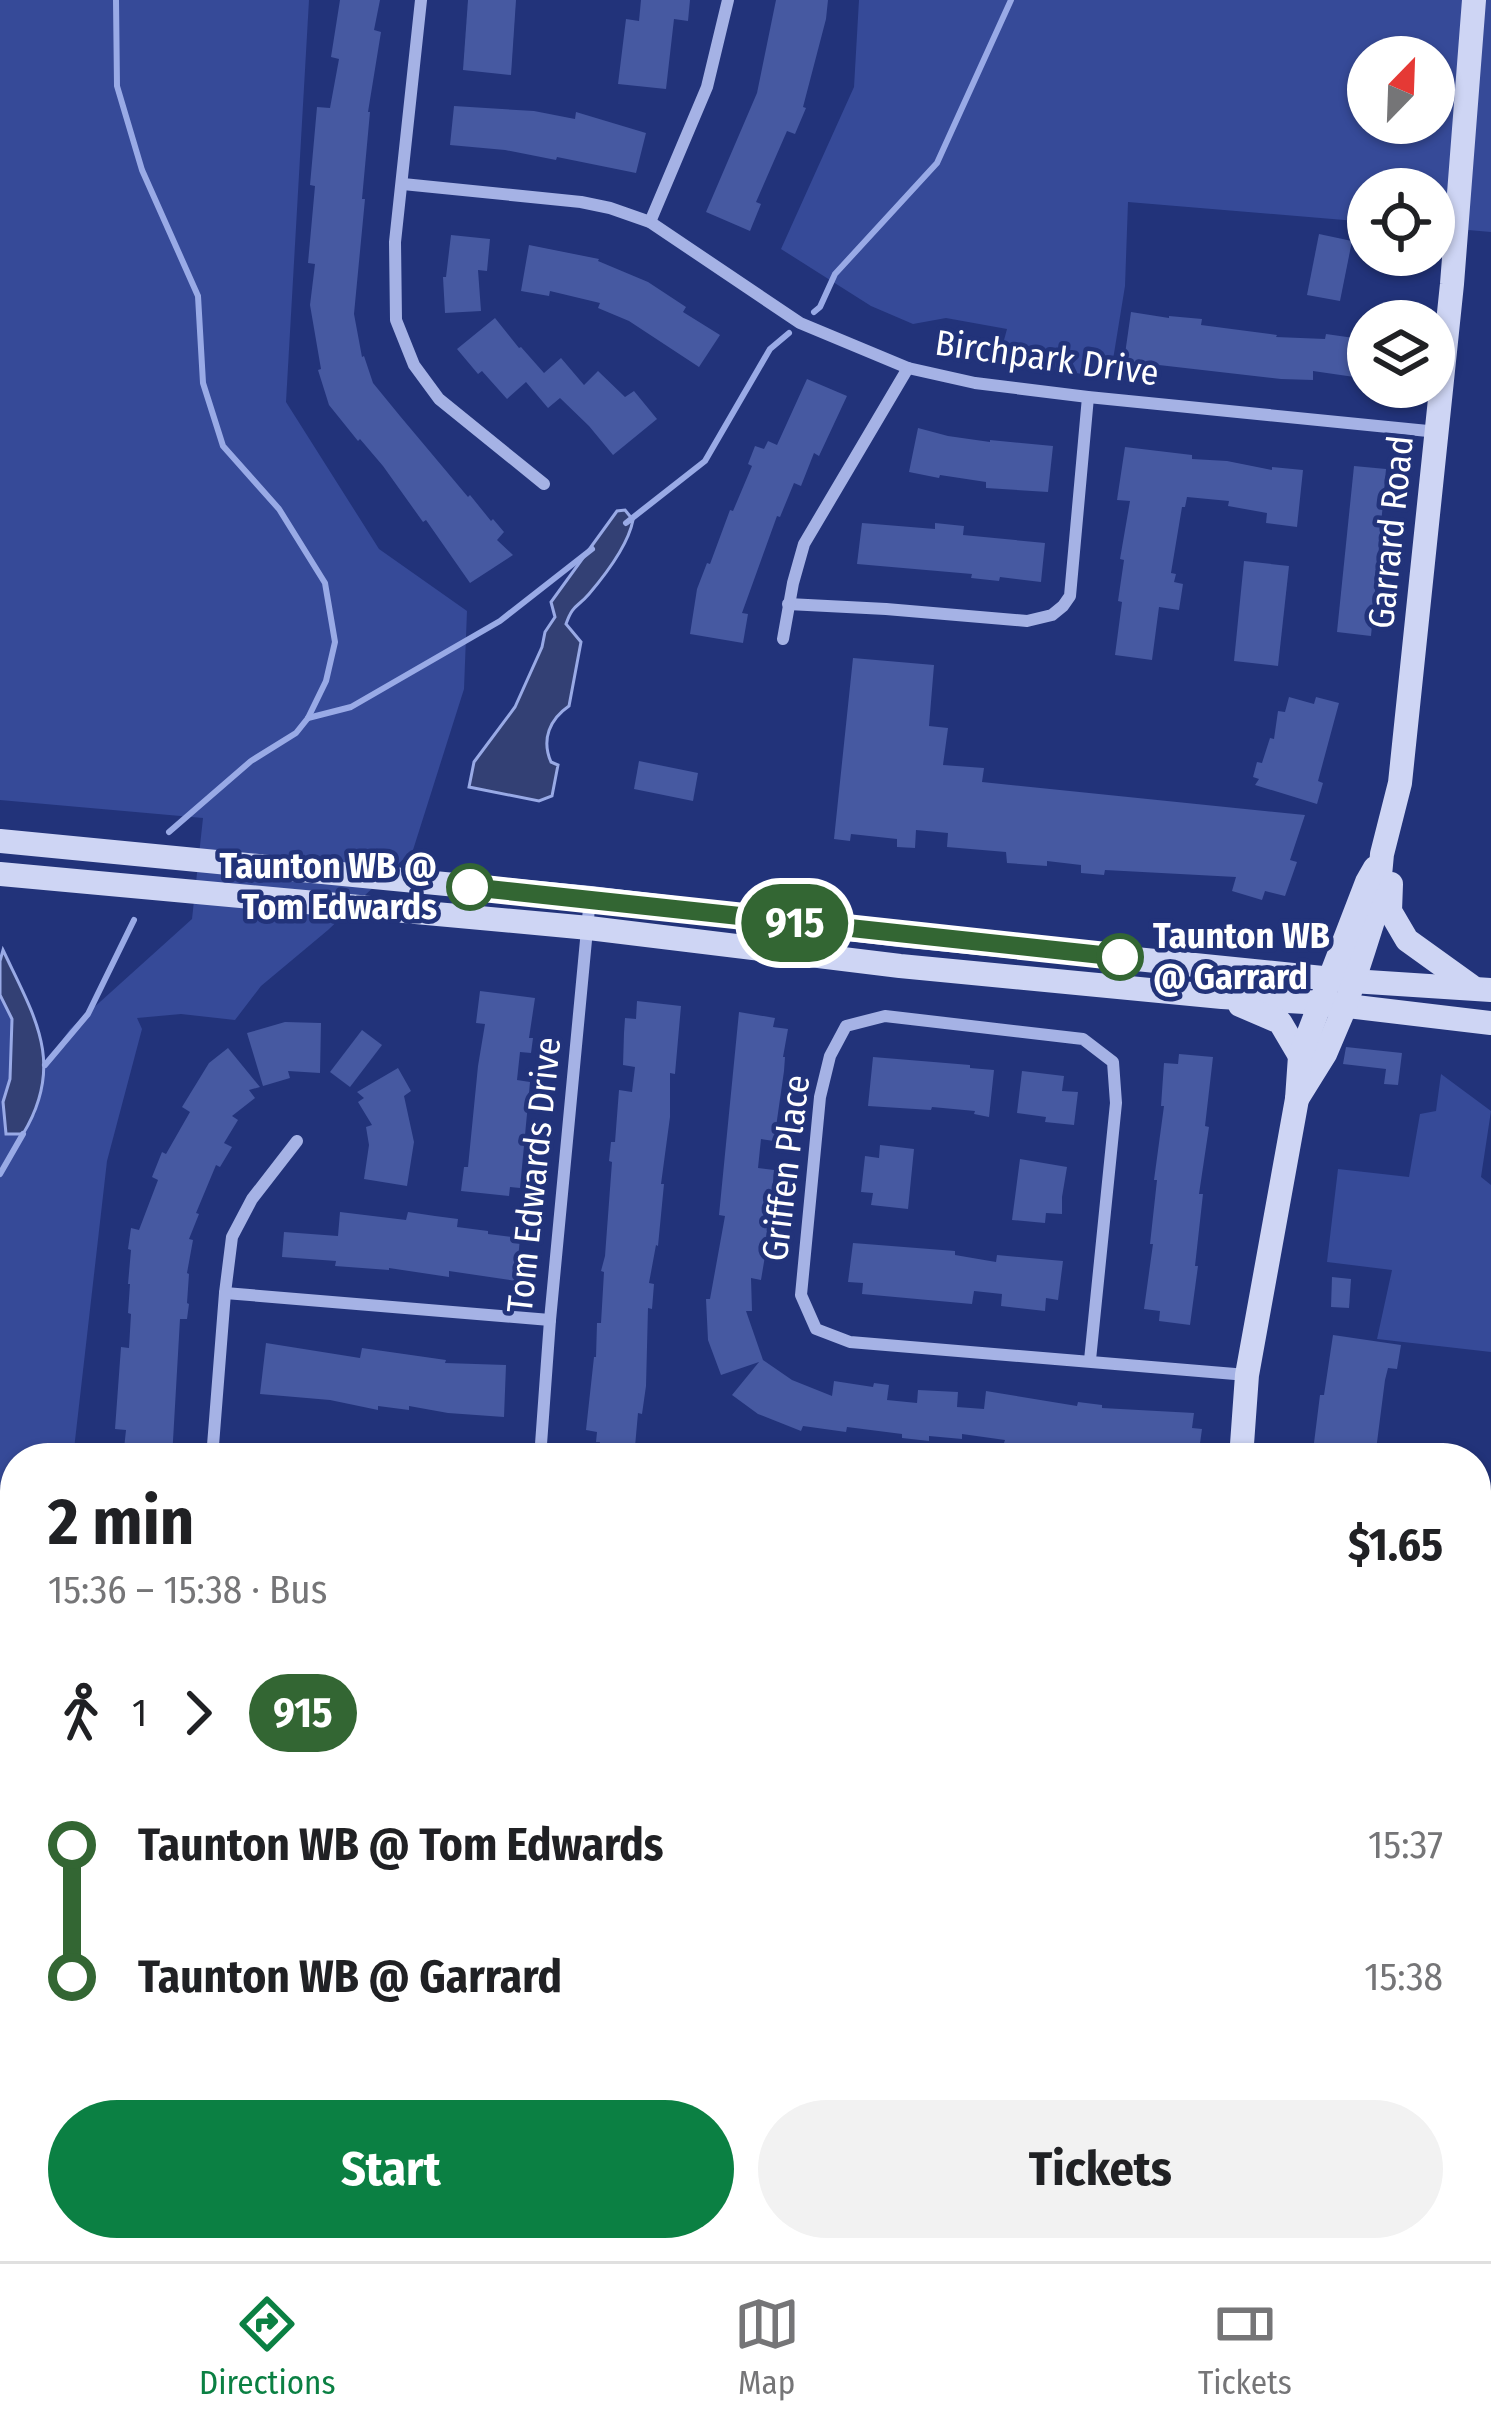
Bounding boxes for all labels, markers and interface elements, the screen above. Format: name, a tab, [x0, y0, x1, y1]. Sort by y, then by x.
north arrow	[1347, 36, 1455, 144]
map controls	[1347, 36, 1455, 408]
button: locate	[1347, 168, 1455, 276]
button: layers	[1347, 300, 1455, 408]
street label: Birchpark Drive	[932, 321, 1162, 395]
street label: Garrard Road	[1359, 433, 1423, 631]
place label: Taunton WB @ Tom Edwards	[219, 844, 437, 929]
marker: Taunton WB @ Tom Edwards	[448, 865, 492, 909]
line badge: 915	[726, 884, 864, 962]
text: 915	[765, 898, 825, 948]
place label: Taunton WB @ Garrard	[1153, 914, 1330, 999]
marker: Taunton WB @ Garrard	[1098, 935, 1142, 979]
street label: Tom Edwards Drive	[498, 1035, 570, 1315]
street label: Griffen Place	[753, 1072, 819, 1264]
text: 2 min	[48, 1482, 194, 1561]
text: $1.65	[1348, 1518, 1443, 1572]
text: 15:36 – 15:38 · Bus	[48, 1567, 327, 1613]
icon: walk	[48, 1680, 114, 1746]
icon: forward	[165, 1680, 231, 1746]
text: 915	[273, 1688, 333, 1738]
text: 1	[132, 1690, 147, 1736]
text: Taunton WB @ Tom Edwards	[138, 1818, 664, 1872]
text: 15:37	[1368, 1822, 1443, 1868]
text: Taunton WB @ Garrard	[138, 1950, 562, 2004]
text: 15:38	[1364, 1954, 1443, 2000]
button: Start	[48, 2100, 734, 2238]
button: Tickets	[758, 2100, 1443, 2238]
tab: Directions	[199, 2291, 336, 2403]
tab: Map	[734, 2291, 800, 2403]
tab: Tickets	[1198, 2291, 1292, 2403]

